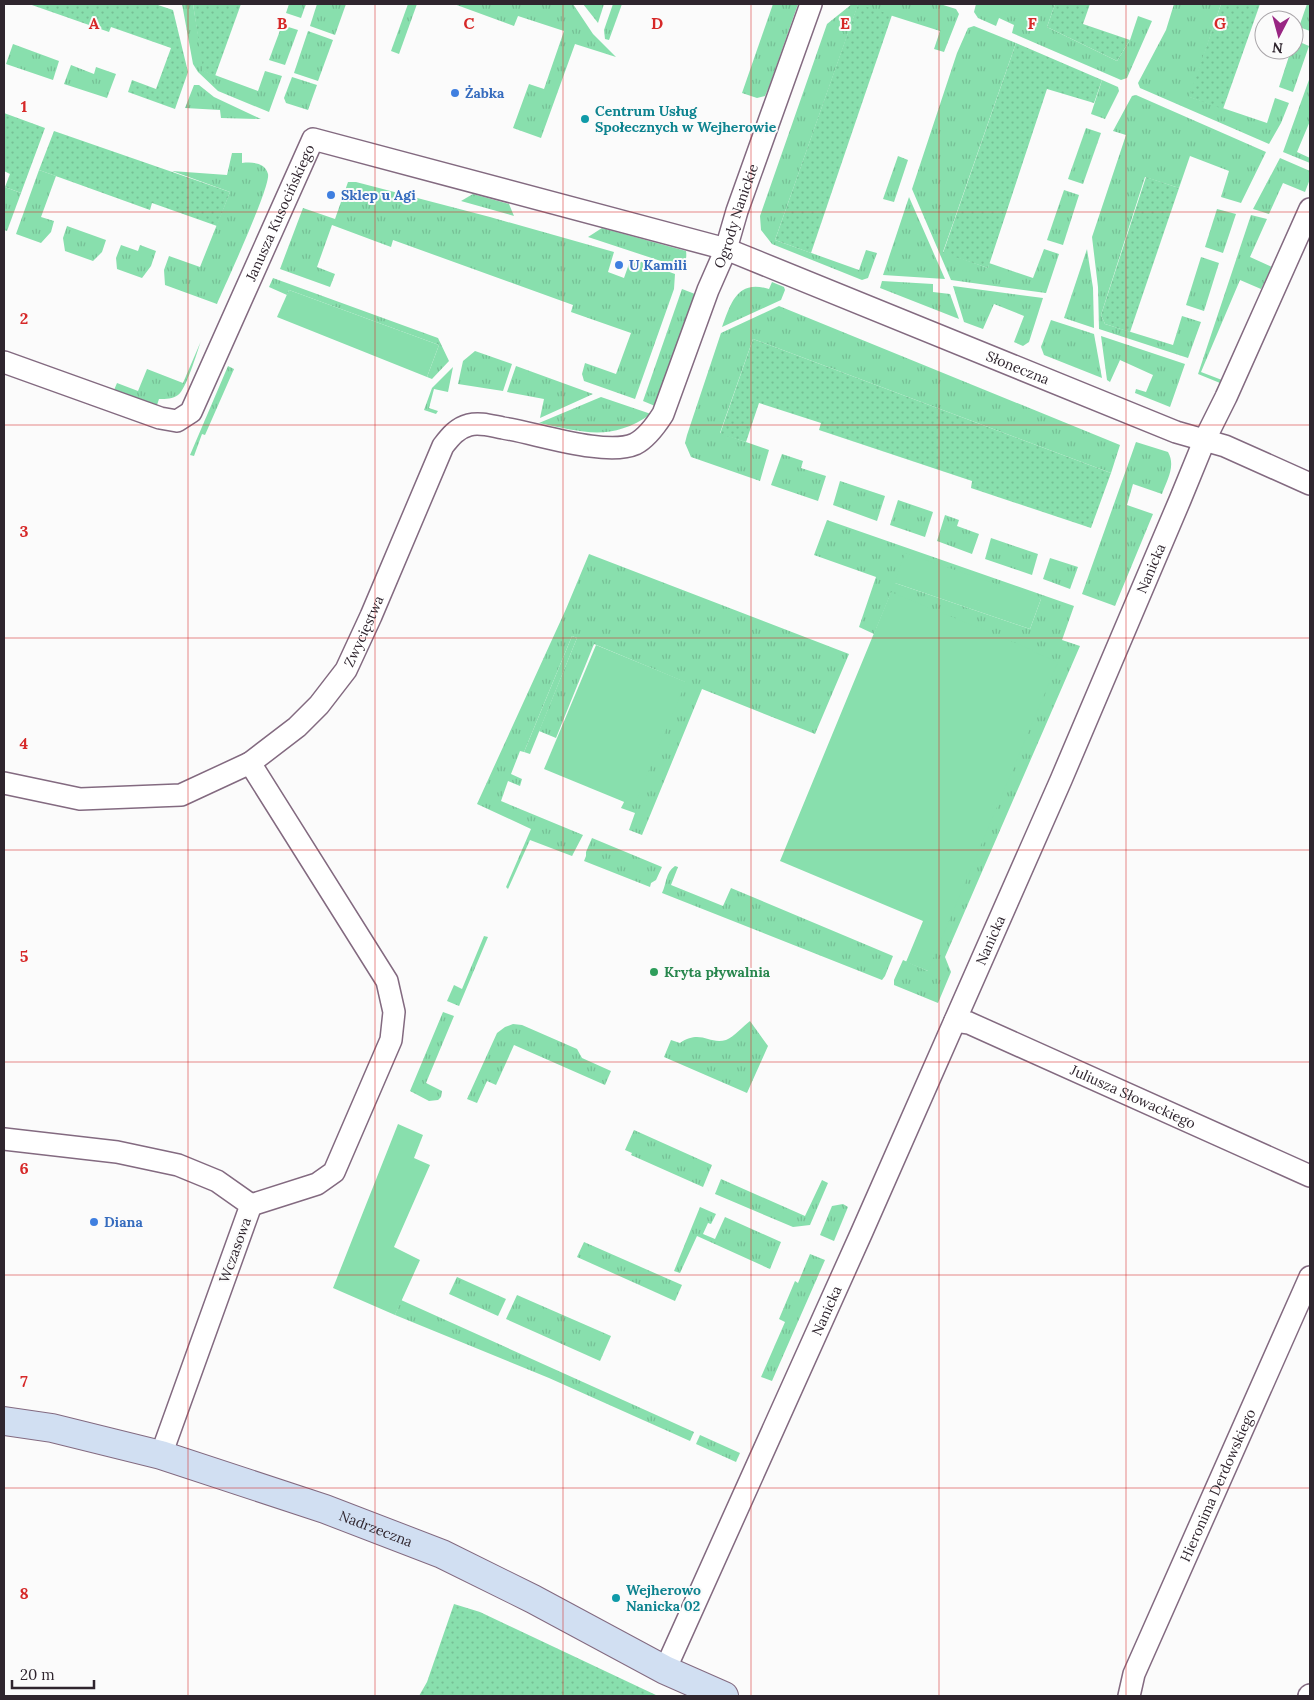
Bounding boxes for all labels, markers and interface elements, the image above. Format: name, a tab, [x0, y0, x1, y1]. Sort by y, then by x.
north arrow	[1254, 10, 1304, 60]
text: A	[89, 13, 100, 33]
text: B	[277, 13, 288, 33]
text: C	[463, 13, 475, 33]
text: D	[651, 13, 663, 33]
text: E	[840, 13, 850, 33]
text: F	[1027, 13, 1037, 33]
text: G	[1214, 13, 1226, 33]
text: N	[1271, 38, 1284, 57]
place label: Żabka	[465, 84, 505, 102]
marker: Żabka	[449, 87, 461, 99]
text: 1	[21, 96, 27, 116]
place label: Centrum Usług Społecznych w Wejherowie	[595, 102, 777, 136]
marker: Centrum Usług Społecznych w Wejherowie	[579, 113, 591, 125]
street label: Janusza Kusocińskiego	[241, 142, 318, 285]
street label: Ogrody Nanickie	[710, 161, 762, 271]
place label: Sklep u Agi	[341, 186, 416, 204]
marker: Sklep u Agi	[325, 189, 337, 201]
place label: U Kamili	[629, 256, 687, 274]
marker: U Kamili	[613, 259, 625, 271]
text: 2	[20, 308, 28, 328]
street label: Słoneczna	[983, 347, 1052, 389]
text: 3	[20, 521, 29, 541]
street label: Nanicka	[1132, 541, 1169, 596]
street label: Zwycięstwa	[340, 593, 388, 670]
text: 4	[20, 733, 29, 753]
street label: Nanicka	[972, 913, 1009, 968]
text: 5	[20, 946, 29, 966]
place label: Kryta pływalnia	[664, 963, 771, 981]
marker: Kryta pływalnia	[648, 966, 660, 978]
street label: Juliusza Słowackiego	[1067, 1060, 1198, 1133]
text: 6	[19, 1158, 29, 1178]
place label: Diana	[104, 1213, 143, 1231]
street label: Wczasowa	[215, 1215, 255, 1285]
marker: Diana	[88, 1216, 100, 1228]
street label: Nanicka	[808, 1283, 846, 1338]
text: 7	[20, 1371, 28, 1391]
street label: Hieronima Derdowskiego	[1176, 1406, 1259, 1565]
street label: Nadrzeczna	[337, 1506, 415, 1551]
place label: Wejherowo Nanicka 02	[626, 1581, 701, 1615]
text: 8	[19, 1583, 29, 1603]
marker: Wejherowo Nanicka 02	[610, 1592, 622, 1604]
scale bar	[12, 1658, 95, 1690]
text: 20 m	[20, 1665, 55, 1684]

